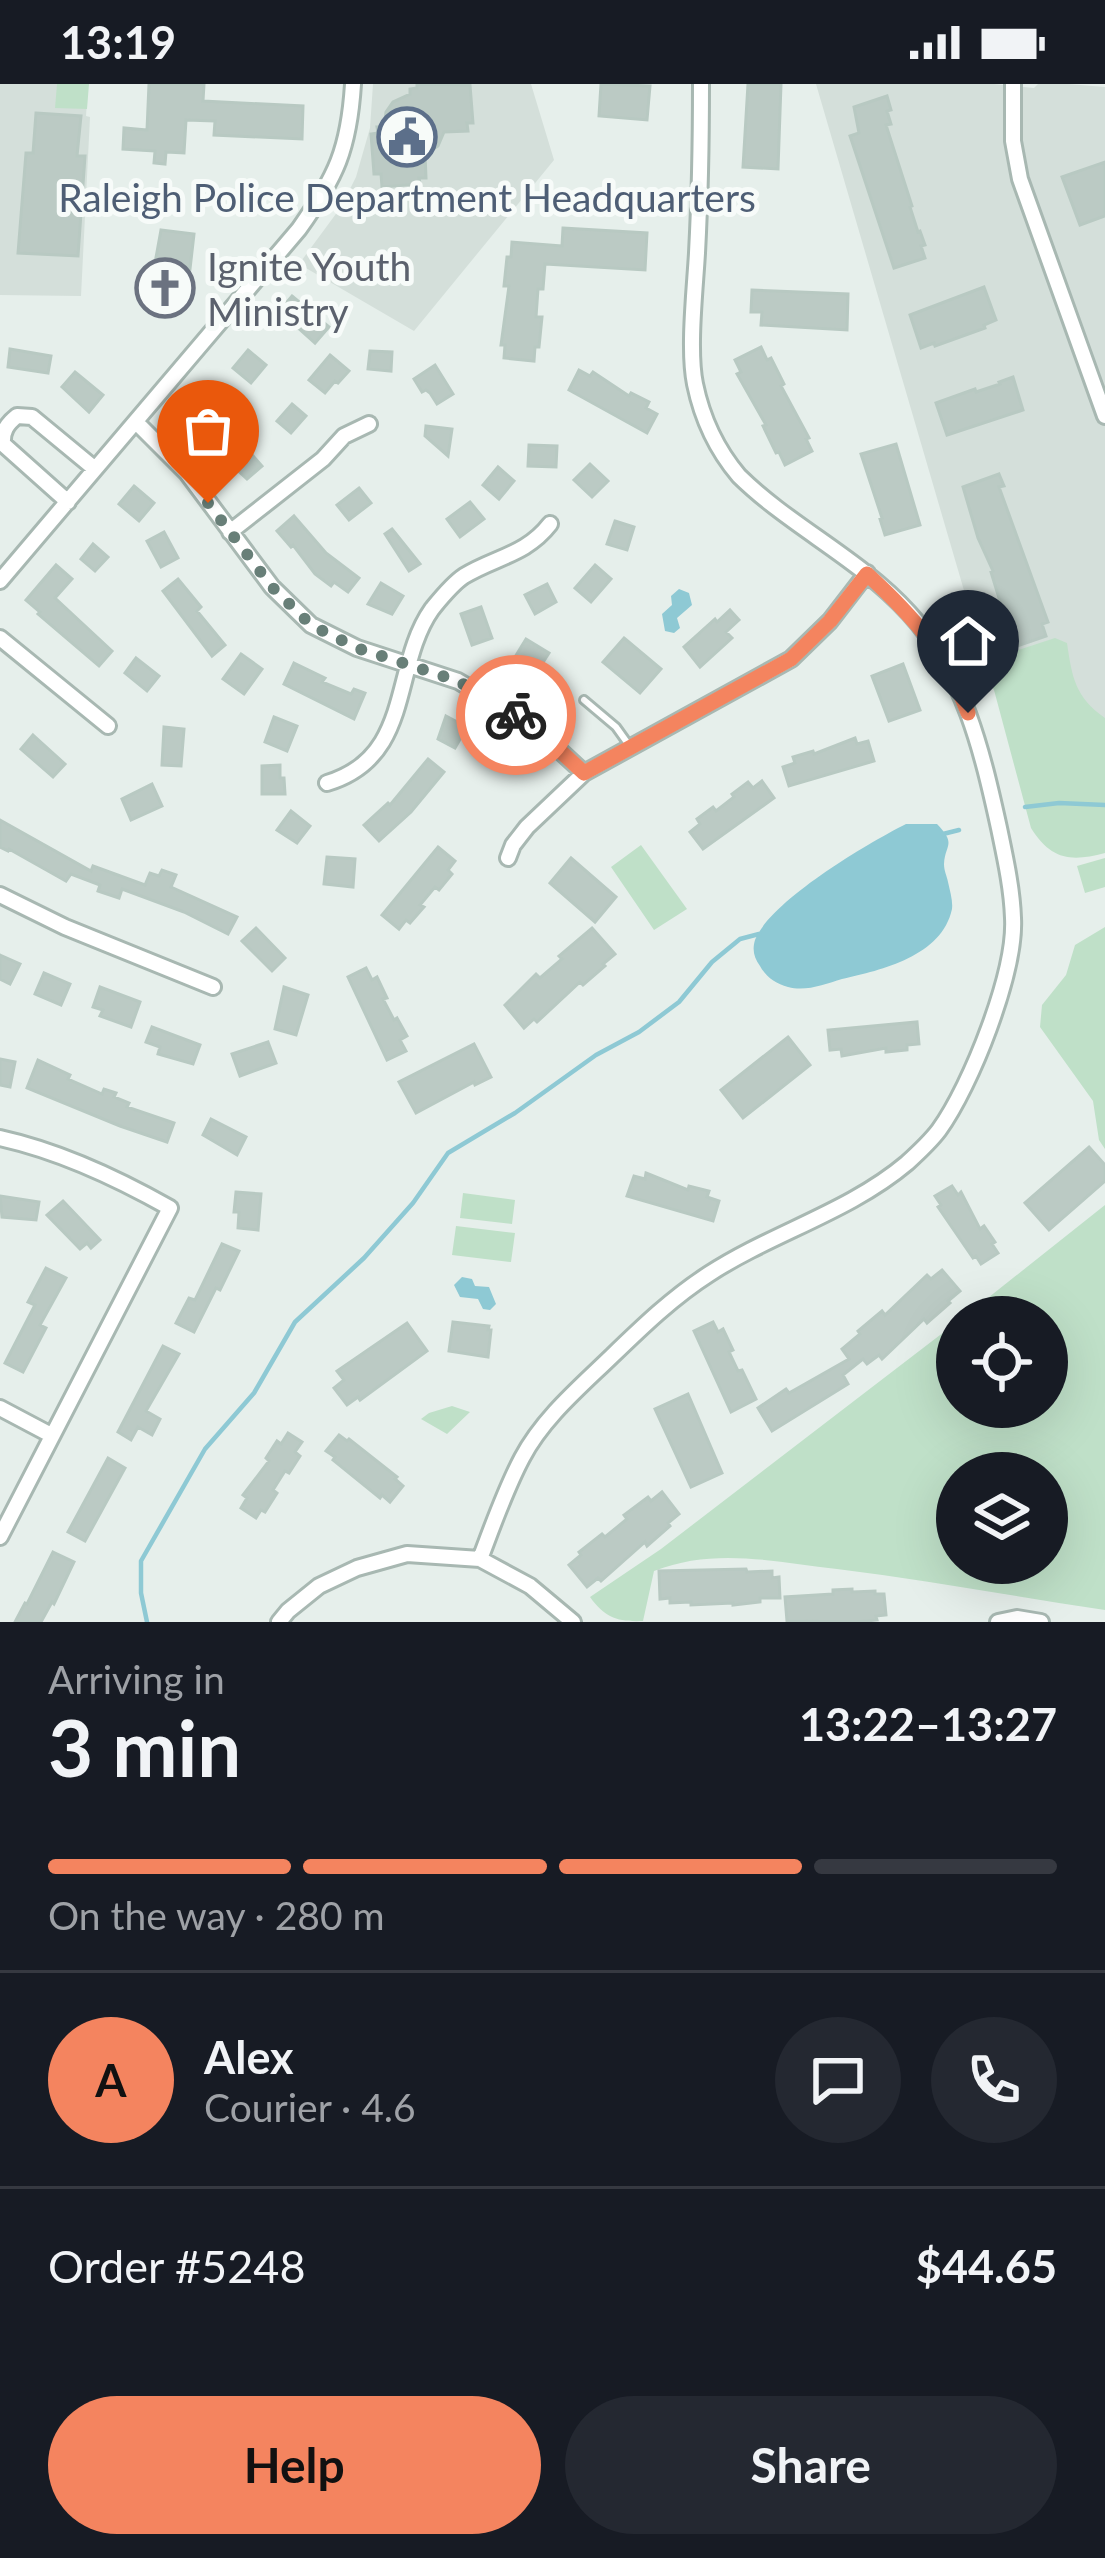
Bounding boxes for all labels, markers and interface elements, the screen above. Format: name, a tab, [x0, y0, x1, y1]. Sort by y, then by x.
text: 13:19	[60, 15, 176, 69]
public building icon: Raleigh Police Department Headquarters	[376, 106, 438, 168]
place label: Raleigh Police Department Headquarters	[58, 174, 756, 220]
place label: Ignite Youth Ministry	[207, 243, 411, 334]
church icon: Ignite Youth Ministry	[134, 257, 196, 319]
pin	[157, 380, 259, 503]
icon: bag	[175, 398, 241, 464]
pin	[917, 590, 1019, 713]
icon: home	[935, 608, 1001, 674]
courier	[456, 655, 576, 775]
icon: bike	[483, 682, 549, 748]
map controls	[936, 1296, 1068, 1584]
button: locate	[936, 1296, 1068, 1428]
button: layers	[936, 1452, 1068, 1584]
text: Arriving in	[48, 1656, 225, 1702]
text: 13:22–13:27	[799, 1697, 1057, 1751]
text: 3 min	[48, 1700, 241, 1794]
text: On the way · 280 m	[48, 1892, 385, 1938]
button: chat	[775, 2017, 901, 2143]
button: phone	[931, 2017, 1057, 2143]
text: Alex	[204, 2030, 294, 2084]
text: A	[95, 2053, 127, 2107]
text: Courier · 4.6	[204, 2084, 416, 2130]
text: Order #5248	[48, 2239, 306, 2293]
text: $44.65	[916, 2239, 1057, 2293]
button: Help	[48, 2396, 541, 2534]
button: Share	[565, 2396, 1057, 2534]

